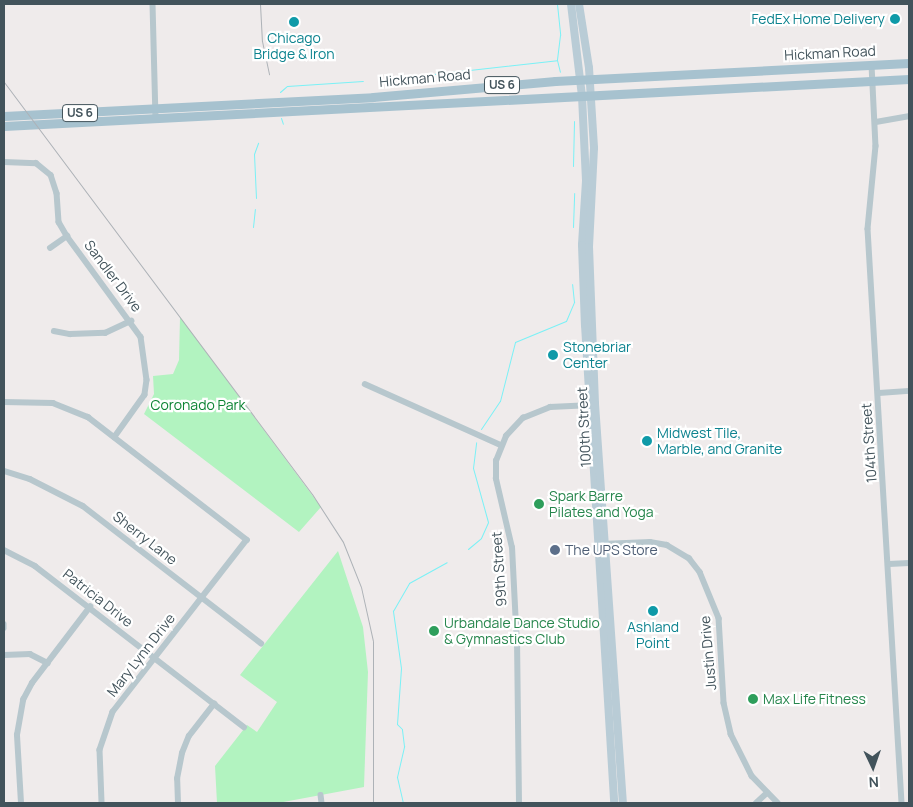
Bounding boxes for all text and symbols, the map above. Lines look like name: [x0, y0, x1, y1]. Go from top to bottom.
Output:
place label: FedEx Home Delivery: [751, 11, 885, 27]
marker: FedEx Home Delivery: [889, 13, 901, 25]
marker: Chicago Bridge & Iron: [288, 16, 300, 28]
place label: Chicago Bridge & Iron: [253, 30, 335, 62]
street label: Hickman Road: [784, 42, 876, 64]
street label: Hickman Road: [379, 66, 471, 90]
road number: US 6: [483, 76, 521, 94]
road number: US 6: [61, 104, 99, 122]
street label: Sandler Drive: [81, 237, 145, 315]
place label: Stonebriar Center: [563, 339, 631, 372]
marker: Stonebriar Center: [547, 349, 559, 361]
street label: 100th Street: [574, 386, 594, 468]
park label: Coronado Park: [151, 397, 245, 413]
street label: 104th Street: [858, 402, 880, 484]
place label: Midwest Tile, Marble, and Granite: [657, 425, 782, 458]
marker: Midwest Tile, Marble, and Granite: [641, 435, 653, 447]
place label: Spark Barre Pilates and Yoga: [549, 488, 654, 520]
marker: Spark Barre Pilates and Yoga: [533, 498, 545, 510]
street label: Sherry Lane: [110, 508, 180, 568]
street label: 99th Street: [488, 531, 510, 607]
place label: The UPS Store: [565, 542, 658, 558]
marker: The UPS Store: [549, 544, 561, 556]
street label: Patricia Drive: [60, 566, 136, 630]
marker: Ashland Point: [647, 605, 659, 617]
street label: Mary Lynn Drive: [103, 610, 179, 700]
place label: Urbandale Dance Studio & Gymnastics Club: [444, 615, 600, 648]
street label: Justin Drive: [696, 615, 720, 691]
place label: Ashland Point: [627, 619, 679, 652]
marker: Urbandale Dance Studio & Gymnastics Club: [428, 625, 440, 637]
place label: Max Life Fitness: [763, 691, 866, 707]
marker: Max Life Fitness: [747, 693, 759, 705]
north arrow: [848, 742, 898, 792]
text: N: [868, 773, 879, 792]

